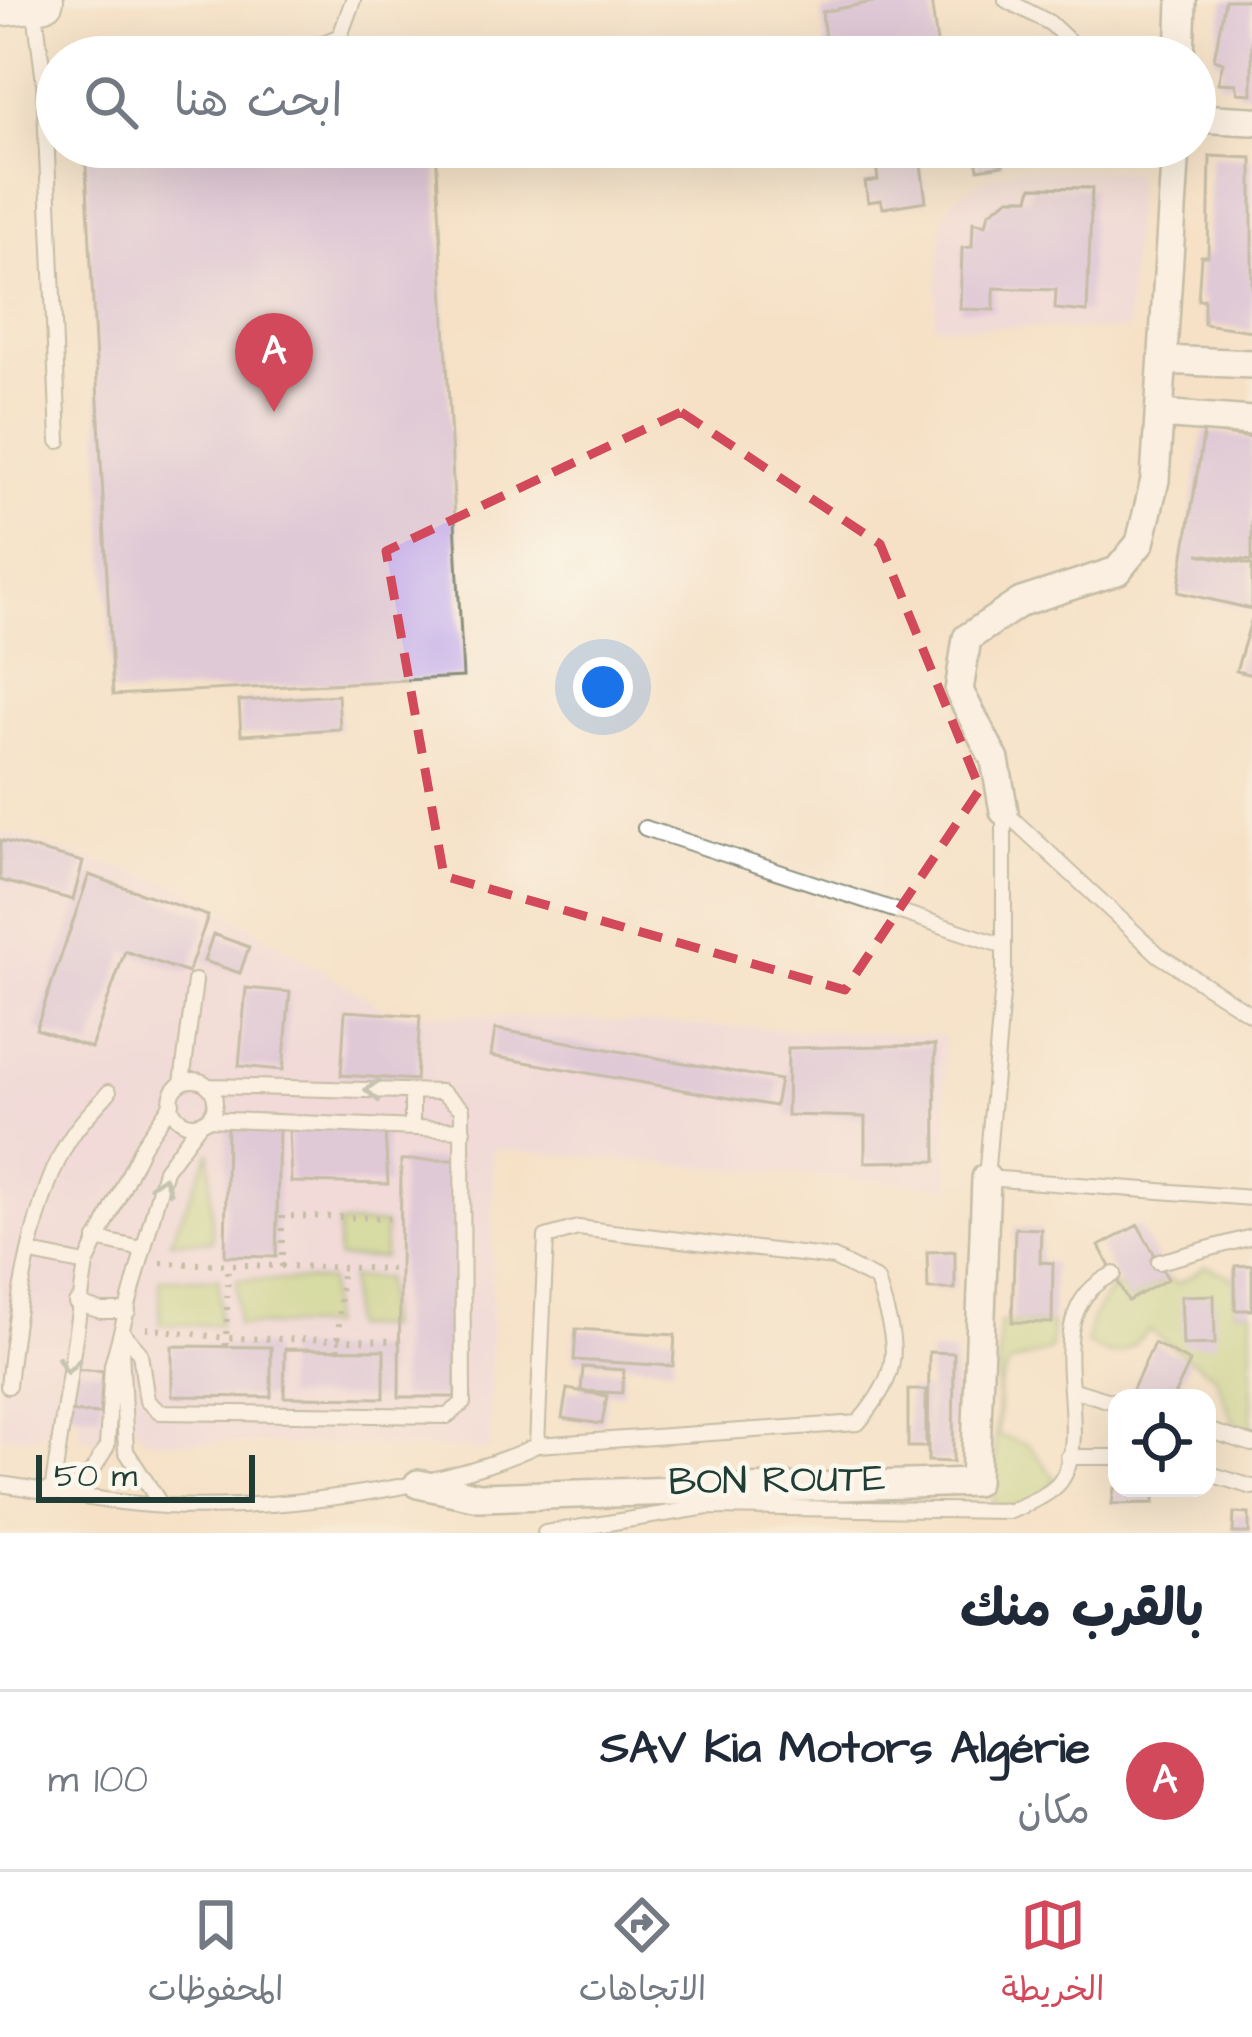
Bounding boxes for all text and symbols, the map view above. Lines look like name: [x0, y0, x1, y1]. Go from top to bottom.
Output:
search box: [36, 36, 1216, 168]
icon: search: [78, 69, 144, 135]
text: ابحث هنا: [174, 71, 342, 133]
pin: A: [235, 313, 313, 412]
your location: [573, 657, 633, 717]
one-way arrow: [363, 1078, 382, 1104]
one-way arrow: [147, 1174, 172, 1195]
one-way arrow: [56, 1355, 82, 1374]
map controls: [1108, 1389, 1216, 1497]
button: locate: [1108, 1389, 1216, 1497]
scale bar: [36, 1449, 255, 1502]
street label: BON ROUTE: [668, 1452, 886, 1510]
text: 50 m: [54, 1453, 137, 1499]
text: بالقرب منك: [960, 1575, 1204, 1646]
text: SAV Kia Motors Algérie: [600, 1718, 1090, 1780]
text: 100 m: [48, 1754, 148, 1808]
text: A: [1153, 1754, 1178, 1808]
text: مكان: [1018, 1785, 1090, 1839]
tab: المحفوظات: [148, 1892, 284, 2018]
tab: الاتجاهات: [579, 1892, 706, 2018]
tab: الخريطة: [1001, 1892, 1104, 2018]

